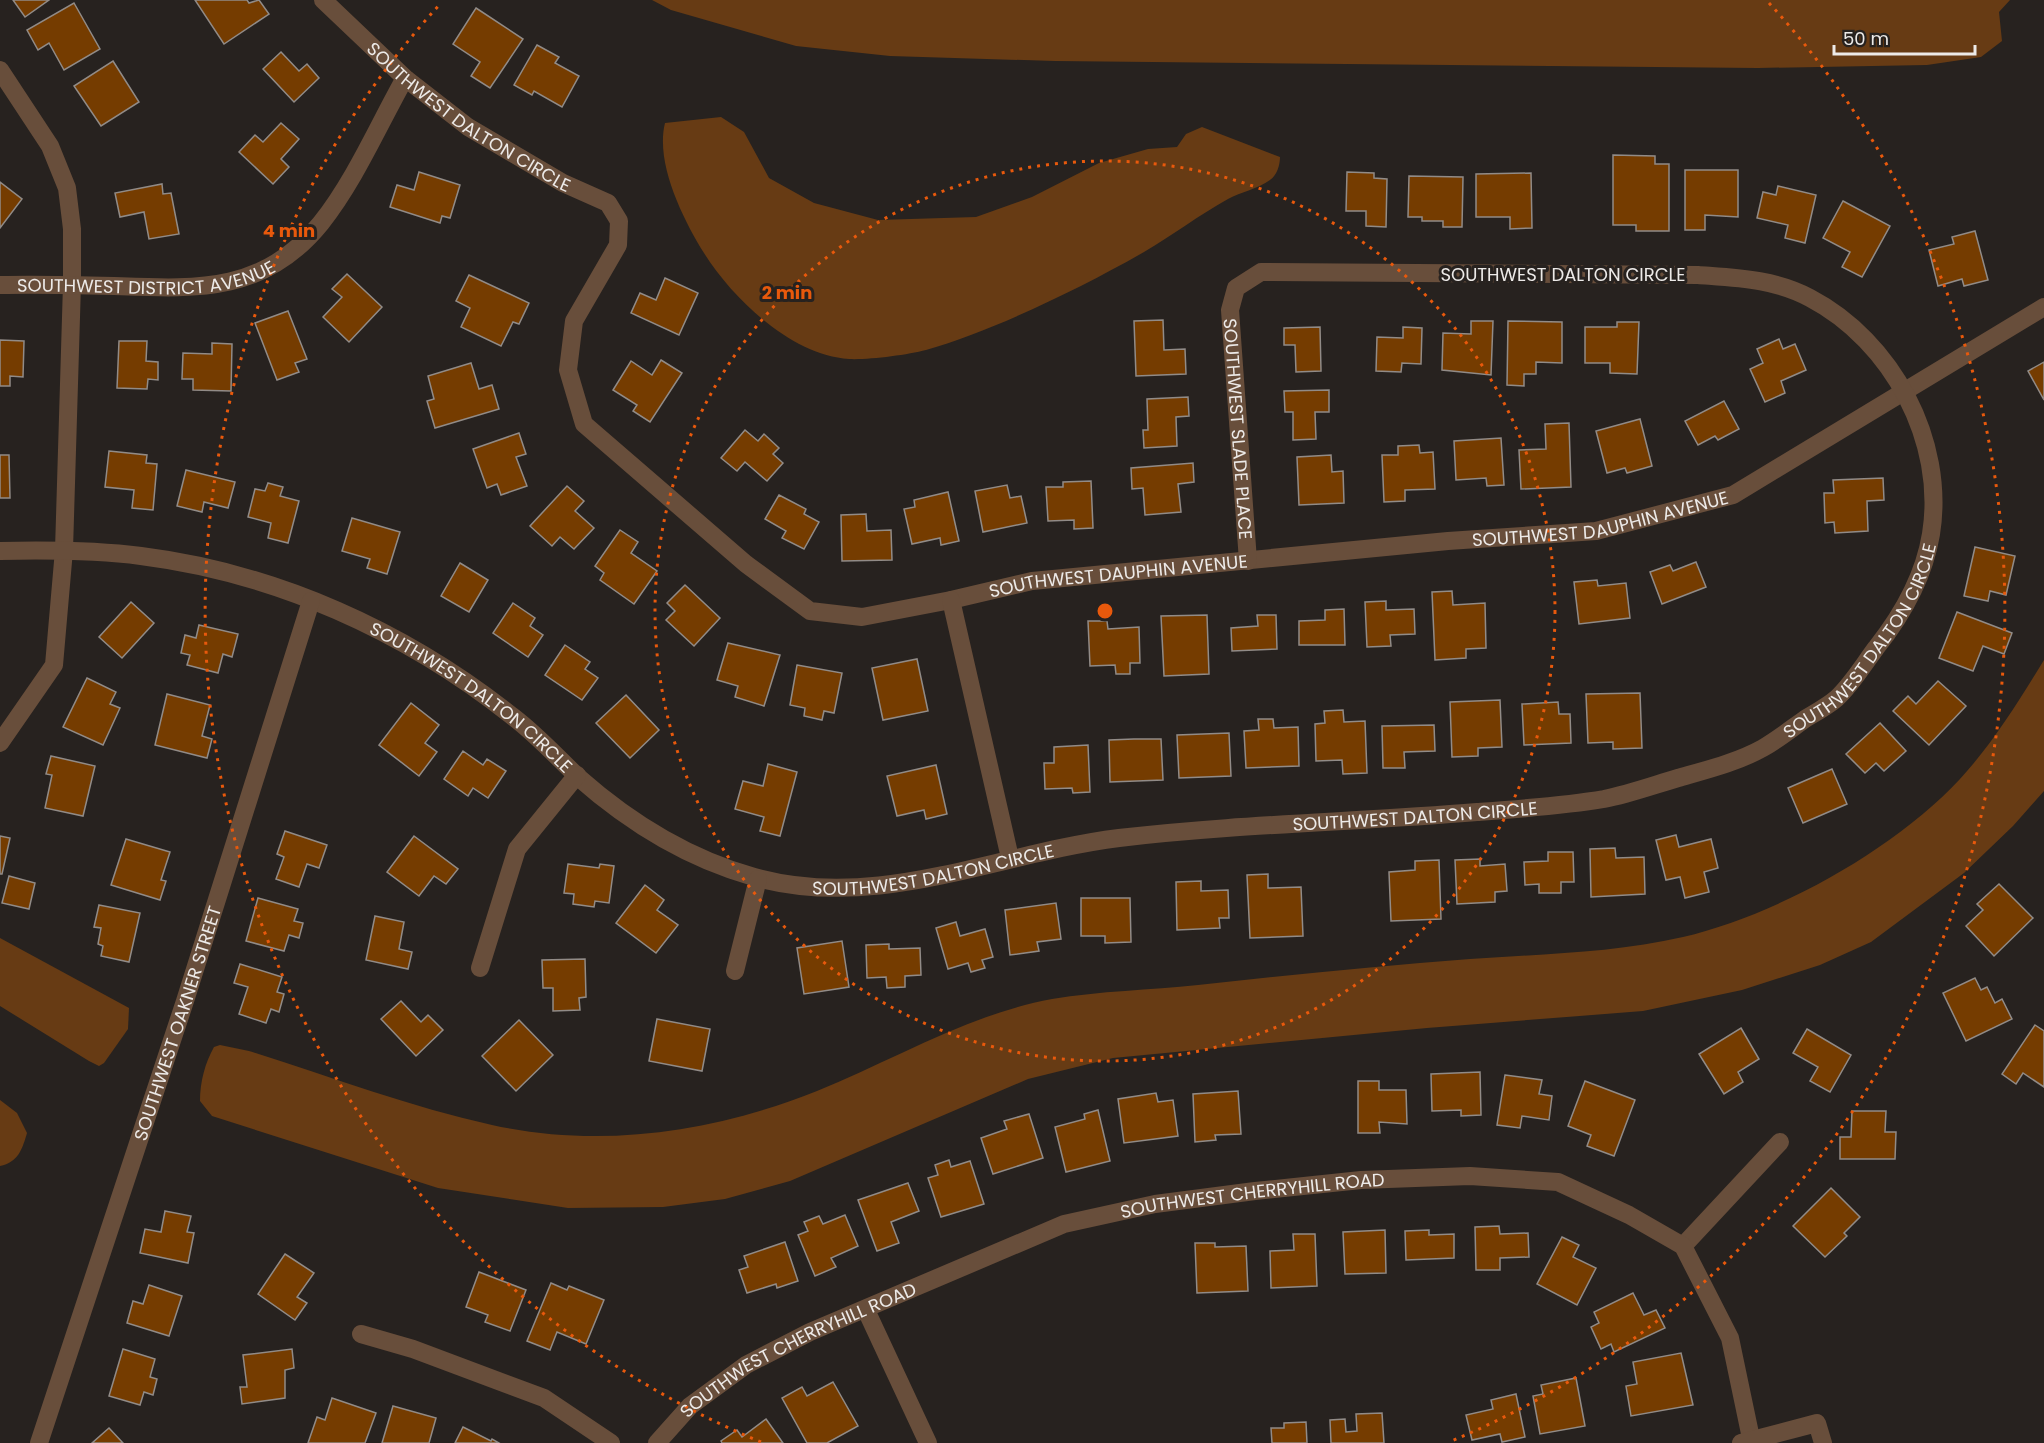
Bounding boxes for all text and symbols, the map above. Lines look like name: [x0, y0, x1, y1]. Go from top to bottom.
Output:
scale bar: [1834, 18, 1975, 56]
text: 50 m: [1843, 26, 1889, 51]
street label: SOUTHWEST DALTON CIRCLE: [362, 36, 575, 197]
text: 4 min: [263, 218, 315, 243]
street label: SOUTHWEST DISTRICT AVENUE: [17, 254, 279, 300]
street label: SOUTHWEST DALTON CIRCLE: [1440, 262, 1686, 287]
text: 2 min: [762, 280, 812, 305]
street label: SOUTHWEST SLADE PLACE: [1218, 317, 1259, 540]
street label: SOUTHWEST DAUPHIN AVENUE: [1471, 484, 1731, 552]
street label: SOUTHWEST DALTON CIRCLE: [1777, 540, 1941, 744]
street label: SOUTHWEST DAUPHIN AVENUE: [986, 548, 1249, 603]
centre of rings: [1095, 601, 1115, 621]
street label: SOUTHWEST DALTON CIRCLE: [366, 615, 578, 778]
street label: SOUTHWEST DALTON CIRCLE: [1292, 795, 1538, 836]
street label: SOUTHWEST DALTON CIRCLE: [811, 837, 1056, 900]
street label: SOUTHWEST OAKNER STREET: [127, 902, 227, 1144]
street label: SOUTHWEST CHERRYHILL ROAD: [1118, 1167, 1385, 1224]
street label: SOUTHWEST CHERRYHILL ROAD: [674, 1276, 920, 1422]

